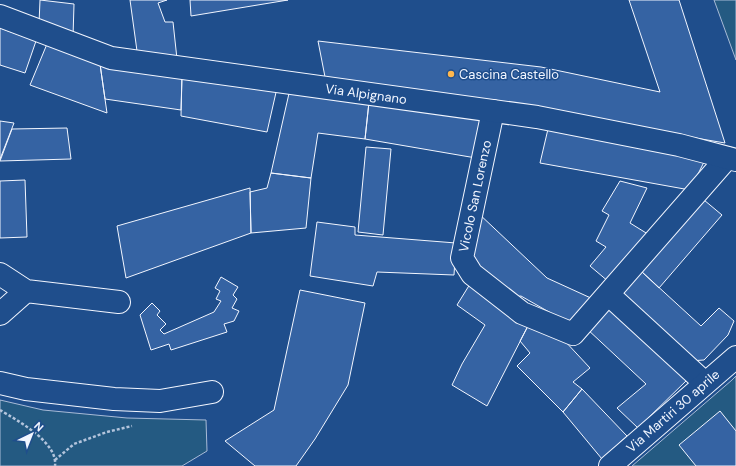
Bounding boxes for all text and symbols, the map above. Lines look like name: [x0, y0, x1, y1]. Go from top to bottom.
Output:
place label: Cascina Castello: [459, 66, 559, 83]
marker: Cascina Castello: [446, 69, 456, 79]
street label: Via Alpignano: [324, 80, 408, 108]
street label: Vicolo San Lorenzo: [455, 138, 495, 253]
street label: Via Martiri 30 aprile: [623, 366, 723, 456]
north arrow: [12, 414, 52, 454]
text: N: [31, 419, 47, 435]

